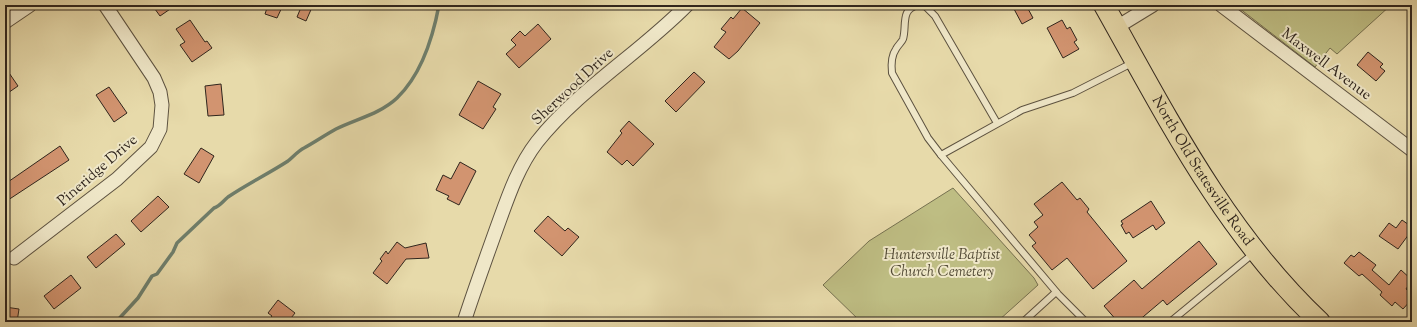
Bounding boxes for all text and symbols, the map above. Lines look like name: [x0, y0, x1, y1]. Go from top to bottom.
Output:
street label: Maxwell Avenue: [1277, 24, 1375, 106]
street label: Sherwood Drive: [527, 43, 619, 131]
street label: North Old Statesville Road: [1146, 92, 1259, 251]
street label: Pineridge Drive: [53, 130, 143, 212]
park label: Huntersville Baptist Church Cemetery: [884, 245, 1001, 283]

